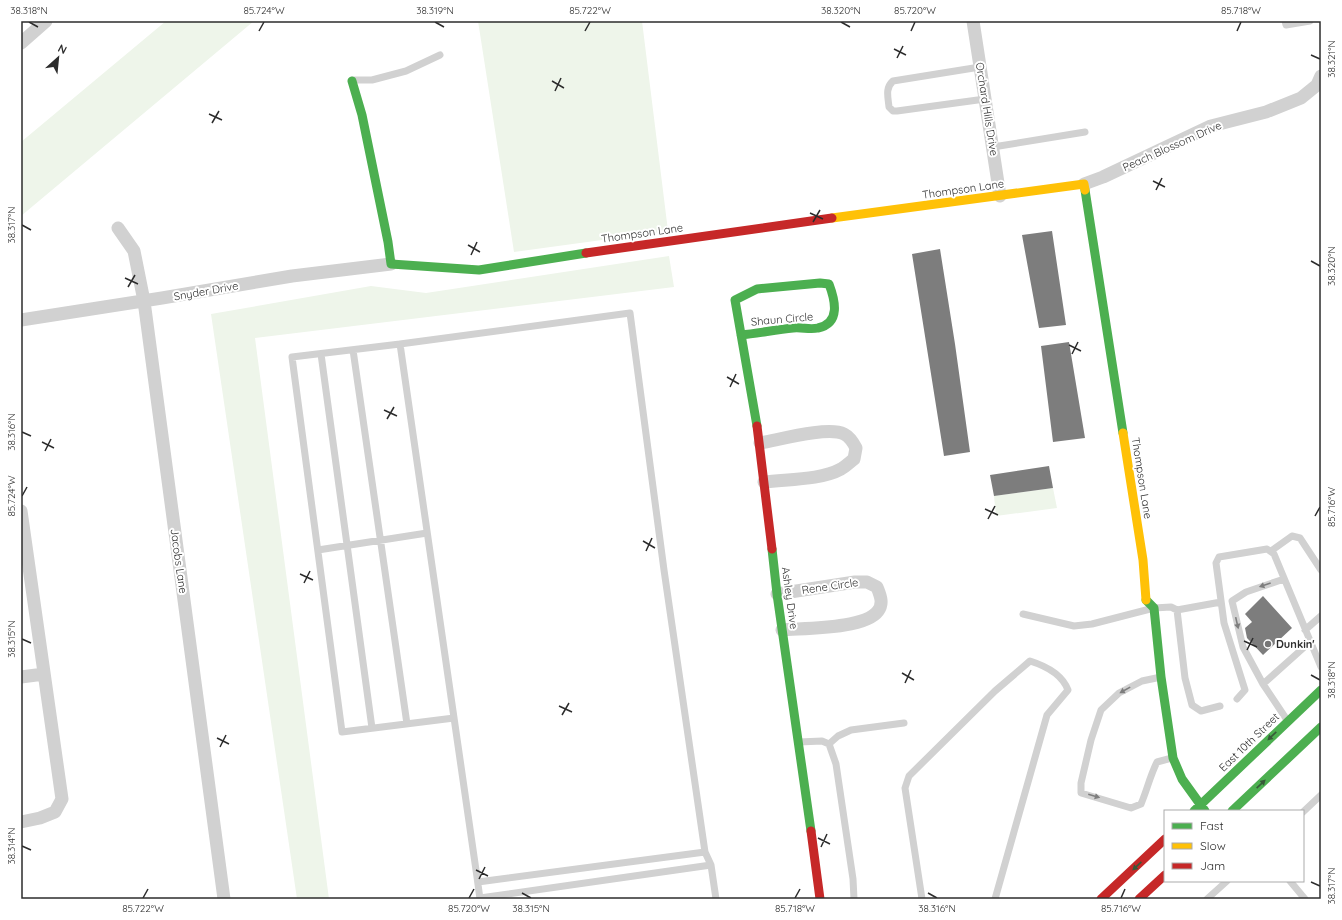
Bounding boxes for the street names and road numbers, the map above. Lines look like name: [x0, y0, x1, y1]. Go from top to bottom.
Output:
street label: Orchard Hills Drive: [973, 61, 1001, 157]
street label: Peach Blossom Drive: [1120, 118, 1224, 174]
street label: Thompson Lane: [921, 176, 1005, 202]
street label: Thompson Lane: [600, 220, 684, 246]
street label: Snyder Drive: [173, 278, 239, 304]
street label: Shaun Circle: [750, 309, 814, 329]
street label: Thompson Lane: [1129, 436, 1155, 520]
street label: Jacobs Lane: [168, 528, 190, 594]
street label: Ashley Drive: [779, 566, 801, 630]
street label: Rene Circle: [801, 575, 859, 597]
street label: East 10th Street: [1216, 710, 1282, 774]

